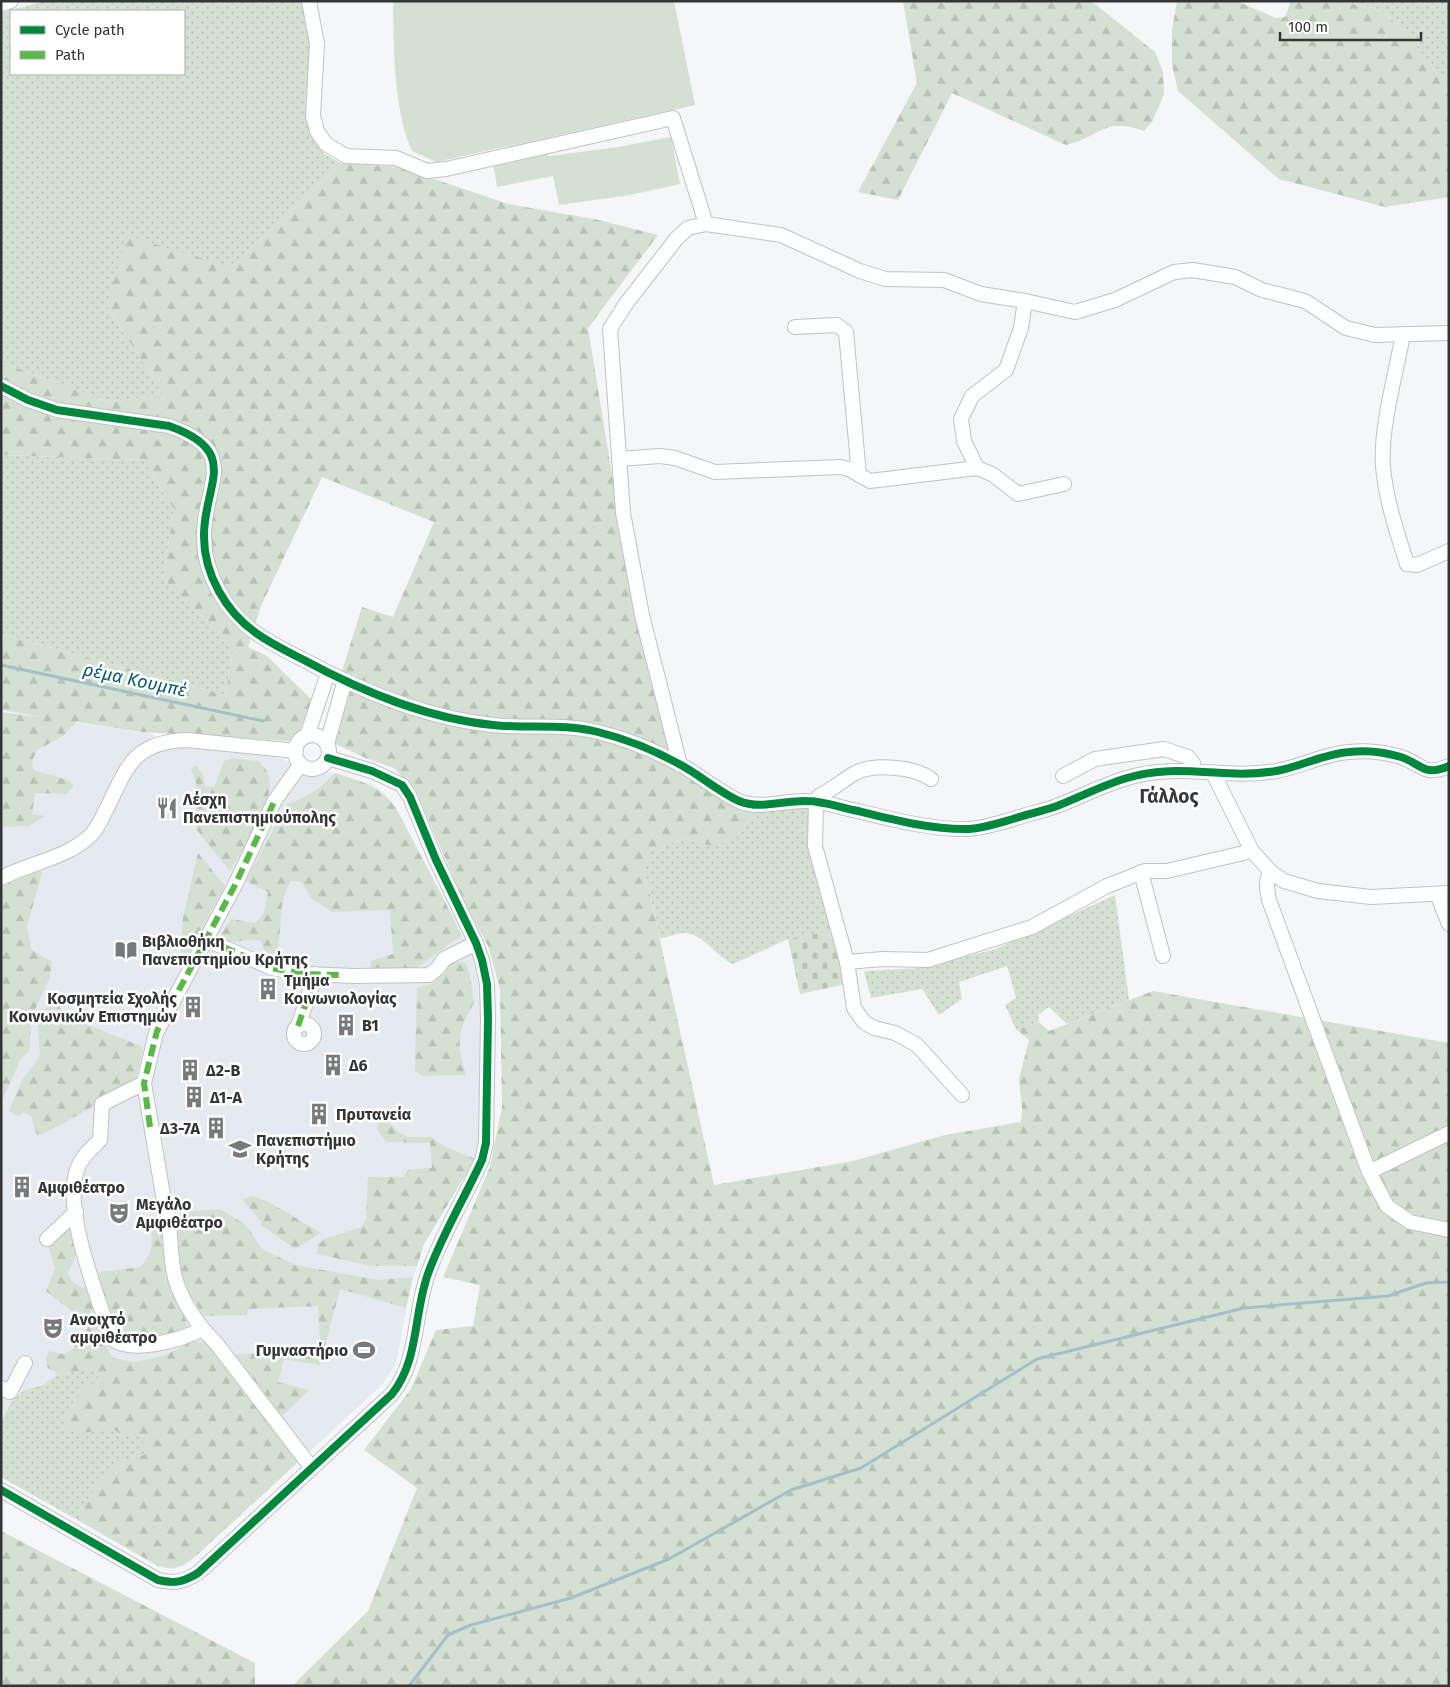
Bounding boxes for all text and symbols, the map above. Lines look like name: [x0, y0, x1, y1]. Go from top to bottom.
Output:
legend: [10, 10, 185, 75]
scale bar: [1280, 10, 1421, 42]
text: 100 m: [1288, 18, 1328, 36]
text: Cycle path: [55, 21, 125, 39]
text: Path: [55, 46, 85, 64]
water label: ρέμα Κουμπέ: [81, 658, 189, 702]
district label: Γάλλος: [1139, 785, 1199, 808]
place label: Λέσχη Πανεπιστημιούπολης: [182, 790, 336, 827]
restaurant icon: Λέσχη Πανεπιστημιούπολης: [154, 795, 180, 821]
place label: Βιβλιοθήκη Πανεπιστημίου Κρήτης: [142, 932, 308, 969]
library icon: Βιβλιοθήκη Πανεπιστημίου Κρήτης: [113, 937, 139, 963]
place label: Τμήμα Κοινωνιολογίας: [284, 971, 397, 1008]
building icon: Τμήμα Κοινωνιολογίας: [255, 976, 281, 1002]
place label: Κοσμητεία Σχολής Κοινωνικών Επιστημών: [9, 989, 178, 1026]
building icon: Κοσμητεία Σχολής Κοινωνικών Επιστημών: [180, 994, 206, 1020]
building icon: Β1: [333, 1012, 359, 1038]
place label: Β1: [362, 1016, 379, 1035]
building icon: Δ6: [320, 1052, 346, 1078]
place label: Δ6: [348, 1056, 368, 1075]
building icon: Δ2-Β: [177, 1057, 203, 1083]
place label: Δ2-Β: [205, 1061, 241, 1080]
building icon: Δ1-Α: [181, 1084, 207, 1110]
place label: Δ1-Α: [209, 1088, 243, 1107]
building icon: Πρυτανεία: [306, 1101, 332, 1127]
place label: Πρυτανεία: [336, 1105, 412, 1124]
building icon: Δ3-7Α: [203, 1115, 229, 1141]
place label: Δ3-7Α: [159, 1119, 201, 1138]
place label: Πανεπιστήμιο Κρήτης: [256, 1131, 356, 1168]
school or university icon: Πανεπιστήμιο Κρήτης: [227, 1136, 253, 1162]
building icon: Αμφιθέατρο: [9, 1174, 35, 1200]
place label: Αμφιθέατρο: [37, 1178, 125, 1197]
place label: Μεγάλο Αμφιθέατρο: [135, 1195, 223, 1232]
theatre icon: Μεγάλο Αμφιθέατρο: [106, 1200, 132, 1226]
place label: Ανοιχτό αμφιθέατρο: [69, 1310, 157, 1347]
theatre icon: Ανοιχτό αμφιθέατρο: [40, 1315, 66, 1341]
sports icon: Γυμναστήριο: [351, 1337, 377, 1363]
place label: Γυμναστήριο: [256, 1341, 348, 1360]

